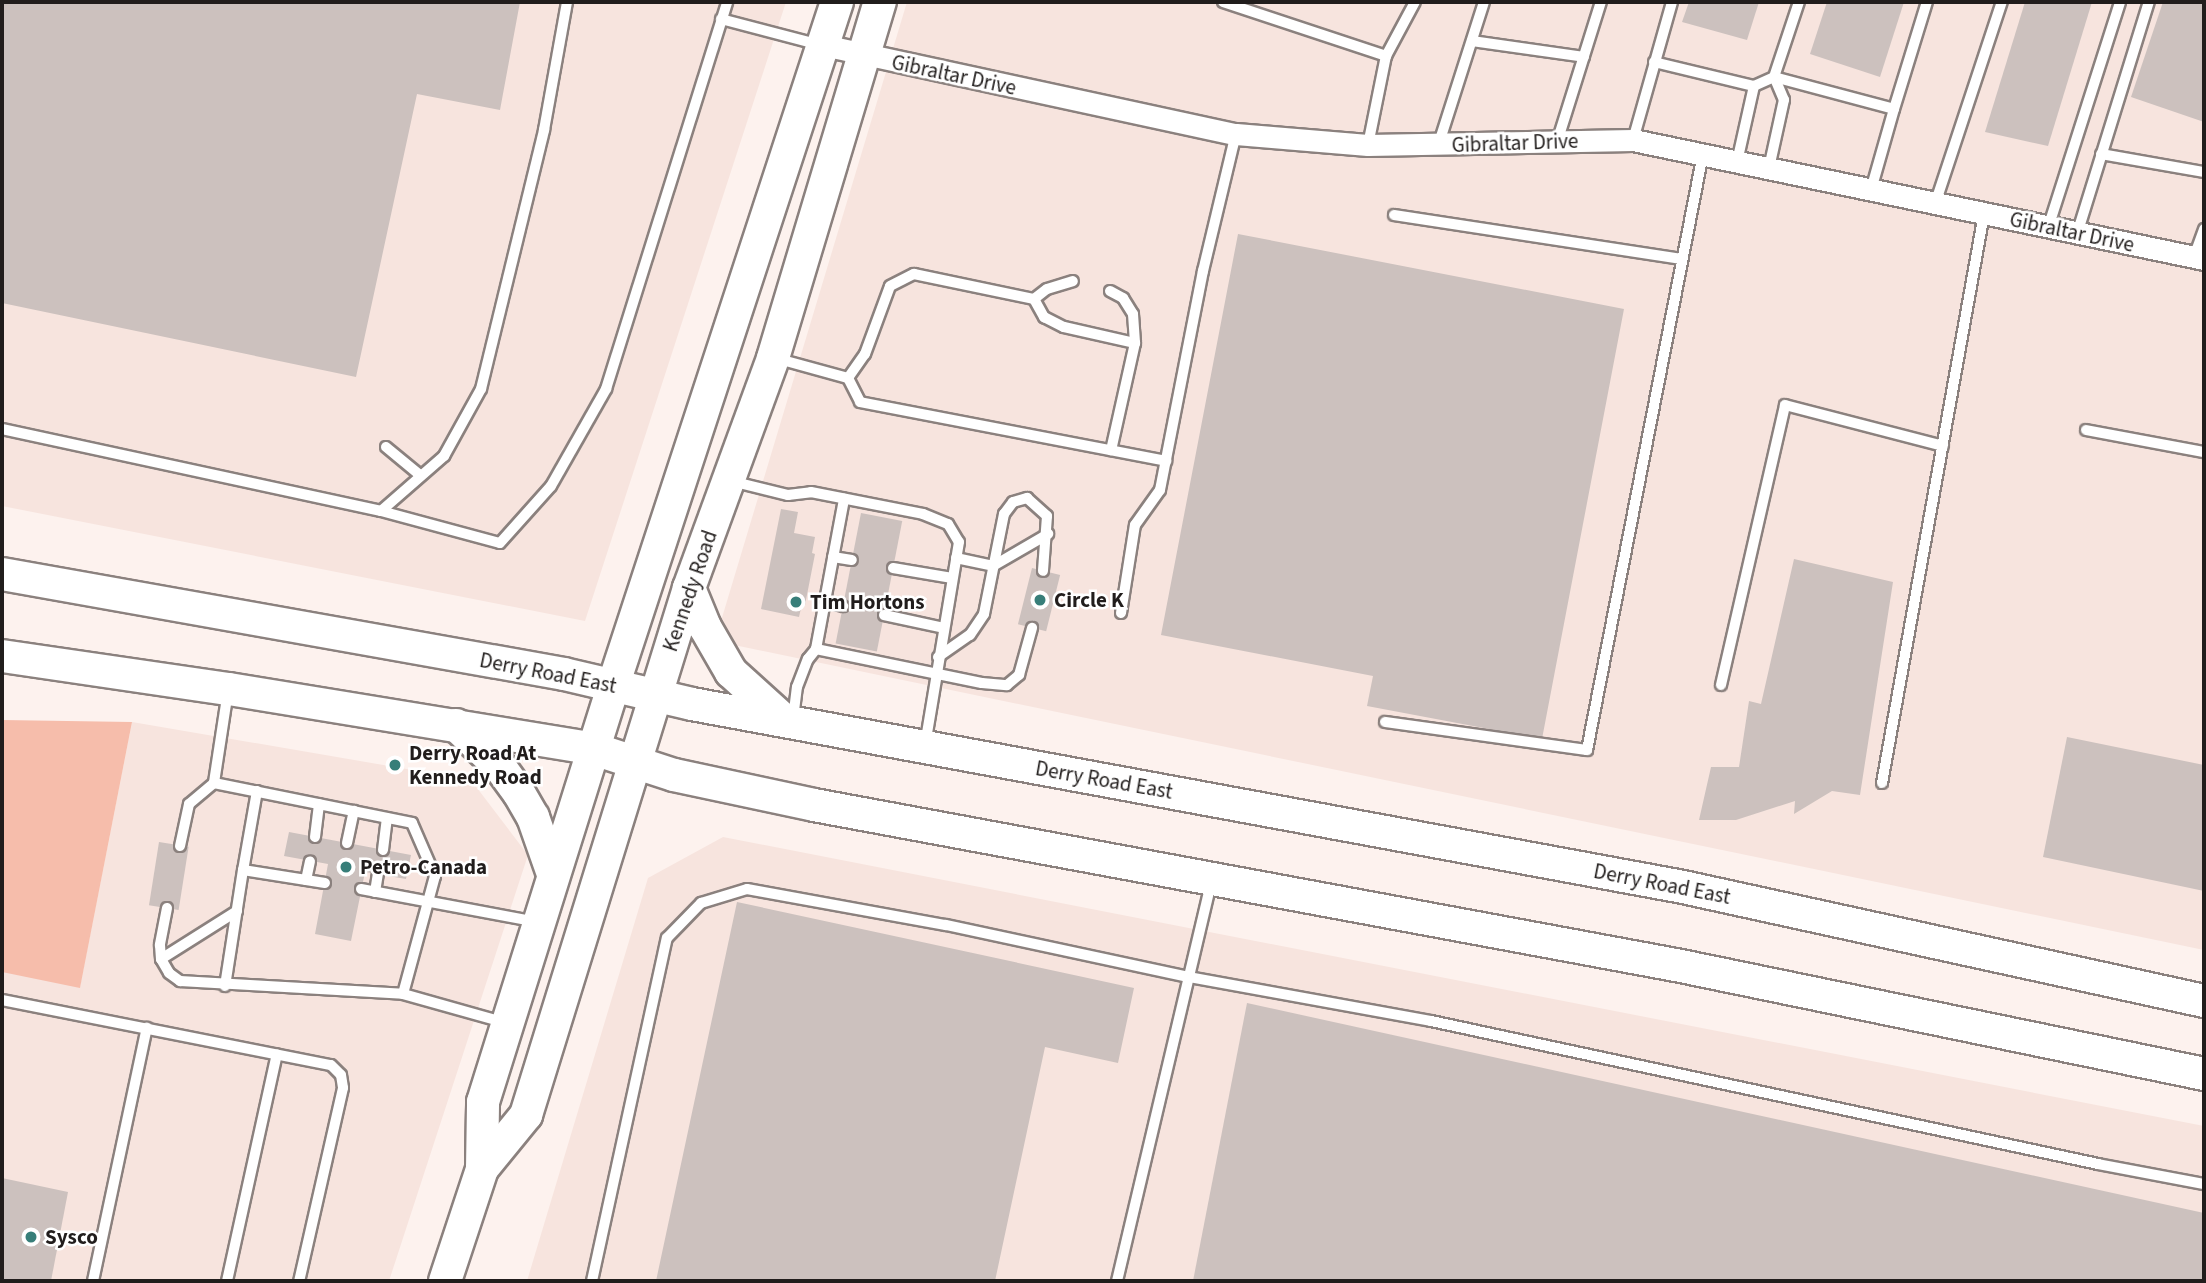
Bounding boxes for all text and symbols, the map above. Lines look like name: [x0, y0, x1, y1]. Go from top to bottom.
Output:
street label: Gibraltar Drive: [889, 50, 1019, 100]
street label: Gibraltar Drive: [1451, 128, 1579, 158]
street label: Gibraltar Drive: [2007, 207, 2137, 257]
street label: Kennedy Road: [657, 527, 723, 655]
place label: Circle K: [1054, 587, 1124, 613]
place label: Tim Hortons: [810, 589, 924, 615]
marker: Circle K: [1032, 592, 1048, 608]
marker: Tim Hortons: [788, 594, 804, 610]
street label: Derry Road East: [477, 647, 619, 699]
place label: Derry Road At Kennedy Road: [409, 740, 542, 790]
street label: Derry Road East: [1033, 756, 1175, 804]
marker: Derry Road At Kennedy Road: [387, 757, 403, 773]
place label: Petro-Canada: [360, 854, 487, 880]
street label: Derry Road East: [1591, 858, 1733, 910]
marker: Petro-Canada: [338, 859, 354, 875]
place label: Sysco: [45, 1224, 98, 1250]
marker: Sysco: [23, 1229, 39, 1245]

